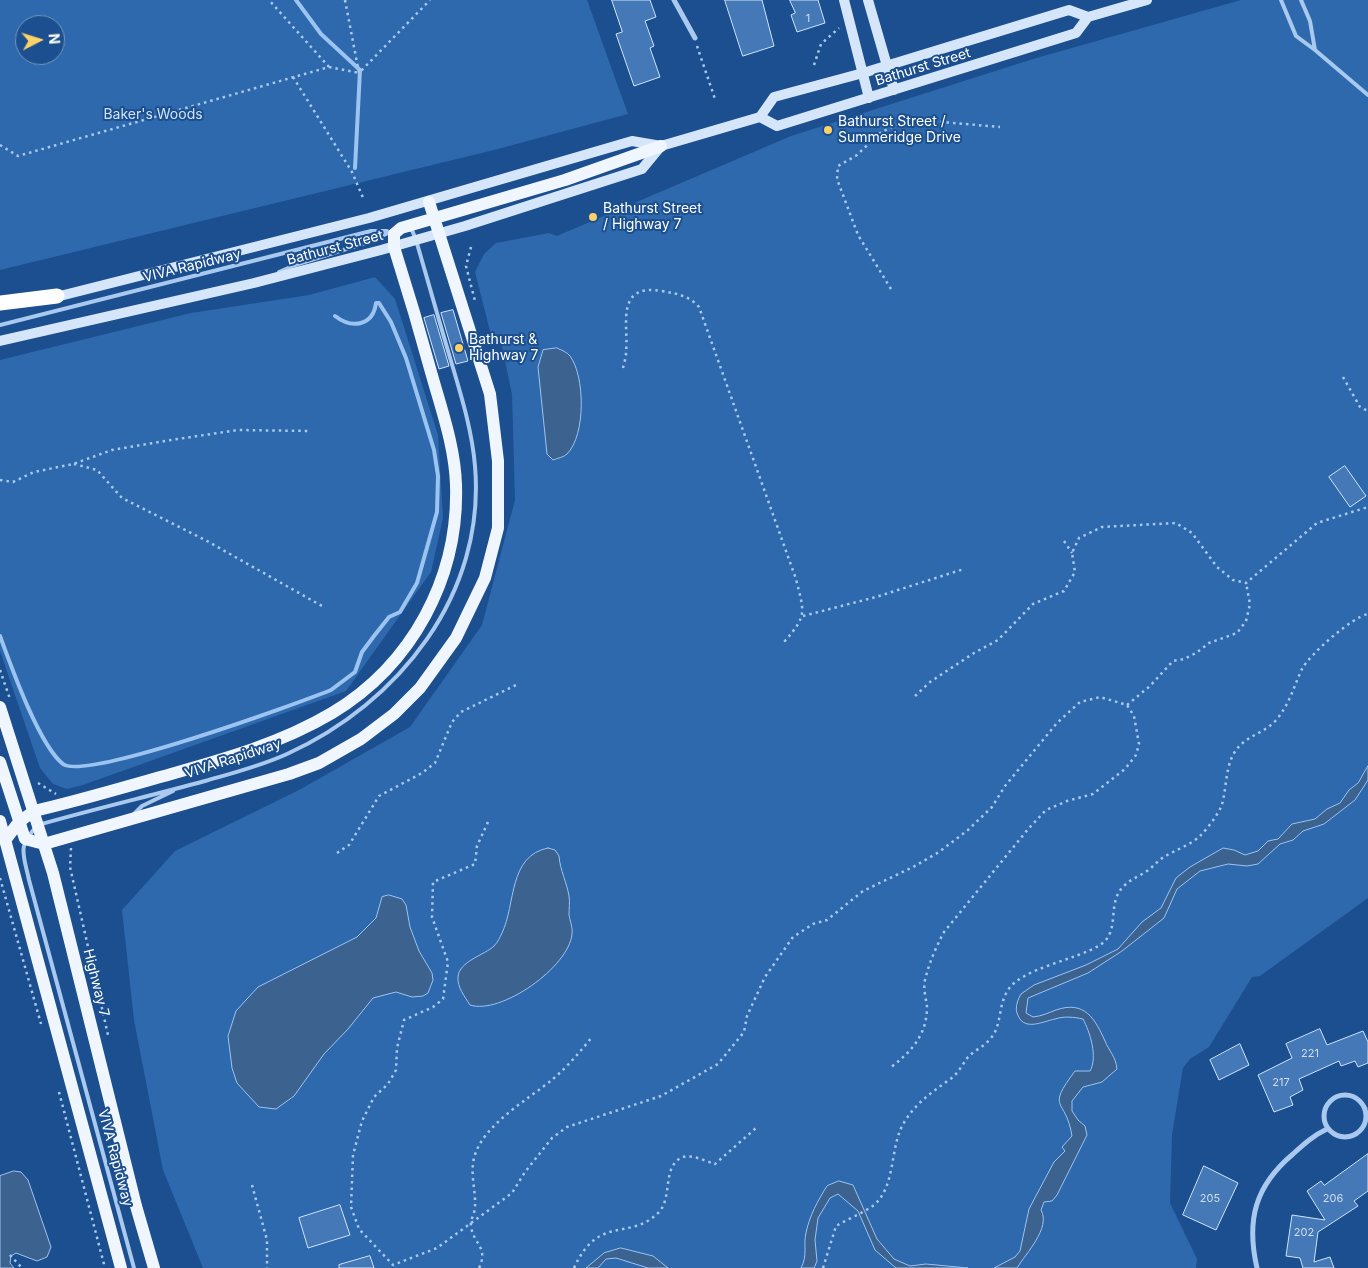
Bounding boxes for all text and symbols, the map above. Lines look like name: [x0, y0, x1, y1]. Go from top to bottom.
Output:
house number: 1: [806, 12, 810, 26]
north arrow: [15, 15, 65, 65]
text: N: [46, 33, 63, 45]
street label: Bathurst Street: [873, 45, 973, 89]
park label: Baker's Woods: [103, 107, 203, 123]
place label: Bathurst Street / Summeridge Drive: [838, 114, 961, 146]
marker: Bathurst Street / Summeridge Drive: [822, 124, 834, 136]
place label: Bathurst Street / Highway 7: [603, 201, 702, 233]
marker: Bathurst Street / Highway 7: [587, 211, 599, 223]
street label: Bathurst Street: [285, 227, 385, 269]
street label: VIVA Rapidway: [141, 246, 243, 286]
place label: Bathurst & Highway 7: [469, 332, 539, 364]
marker: Bathurst & Highway 7: [453, 342, 465, 354]
street label: VIVA Rapidway: [183, 736, 283, 782]
street label: Highway 7: [79, 947, 113, 1019]
house number: 221: [1301, 1047, 1319, 1061]
house number: 217: [1272, 1076, 1290, 1090]
street label: VIVA Rapidway: [94, 1108, 136, 1208]
house number: 205: [1200, 1192, 1220, 1206]
house number: 206: [1323, 1192, 1343, 1206]
house number: 202: [1294, 1226, 1314, 1240]

